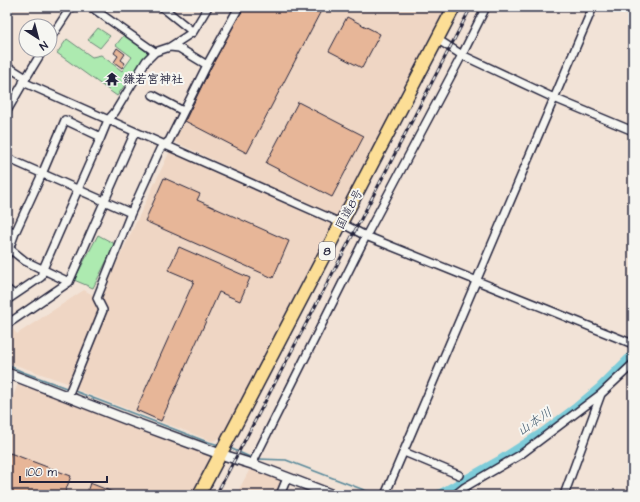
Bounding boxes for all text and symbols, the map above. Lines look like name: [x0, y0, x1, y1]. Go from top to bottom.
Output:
north arrow: [18, 18, 58, 58]
text: N: [36, 38, 51, 54]
temple icon: 鎌若宮神社: [104, 71, 120, 87]
place label: 鎌若宮神社: [123, 71, 183, 88]
street label: 国道8号: [332, 186, 367, 233]
road number: 8: [319, 242, 335, 260]
water label: 山本川: [513, 403, 556, 440]
scale bar: [20, 458, 107, 484]
text: 100 m: [26, 464, 57, 481]

